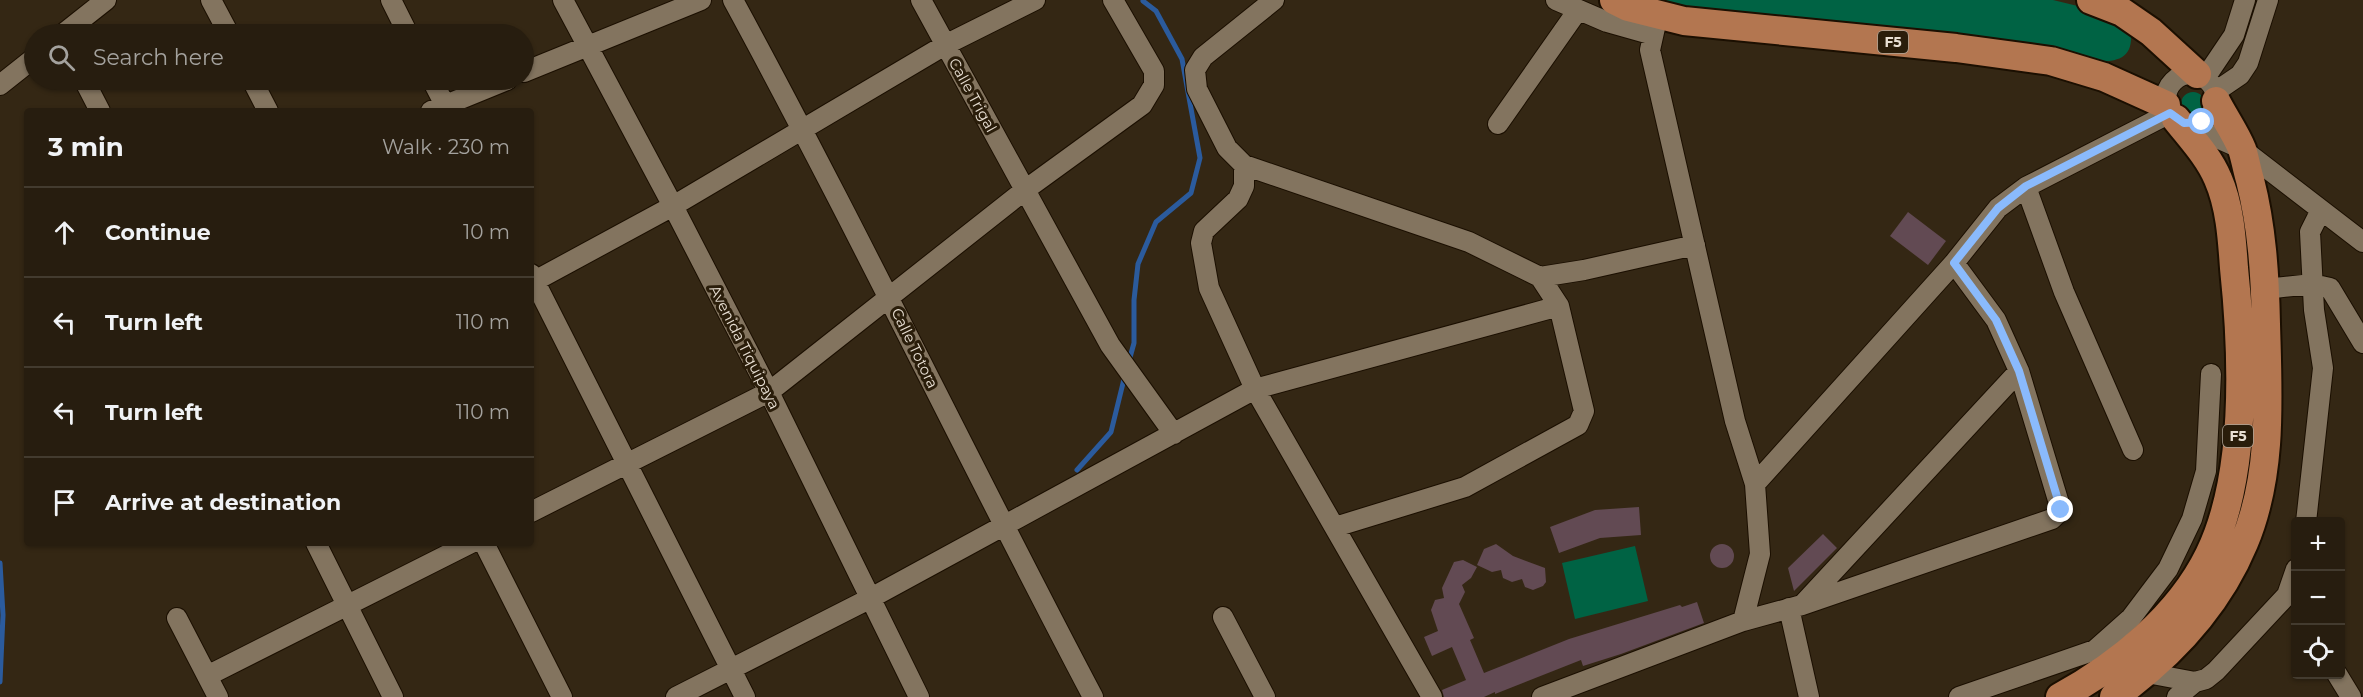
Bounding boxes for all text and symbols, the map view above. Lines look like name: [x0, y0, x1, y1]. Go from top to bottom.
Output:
search box: [24, 24, 534, 90]
road number: F5: [1878, 31, 1908, 53]
icon: search: [45, 41, 78, 74]
text: Search here: [93, 44, 224, 71]
street label: Calle Trigal: [945, 55, 1001, 135]
route start: [2188, 108, 2214, 134]
text: 3 min: [48, 131, 124, 163]
text: Walk · 230 m: [382, 135, 510, 159]
icon: ahead: [48, 216, 81, 249]
text: Continue: [105, 219, 211, 246]
text: 10 m: [463, 220, 510, 244]
street label: Avenida Tiquipaya: [705, 282, 785, 412]
street label: Calle Totora: [887, 305, 943, 391]
icon: left: [48, 306, 81, 339]
text: Turn left: [105, 309, 203, 336]
text: 110 m: [456, 310, 510, 334]
icon: left: [48, 396, 81, 429]
text: Turn left: [105, 399, 203, 426]
text: 110 m: [456, 400, 510, 424]
road number: F5: [2223, 425, 2253, 447]
icon: arrive: [48, 486, 81, 519]
text: Arrive at destination: [105, 489, 341, 516]
route end: [2047, 496, 2073, 522]
map controls: [2291, 517, 2345, 679]
button: +: [2291, 517, 2345, 571]
button: −: [2291, 571, 2345, 625]
button: locate: [2291, 625, 2345, 679]

